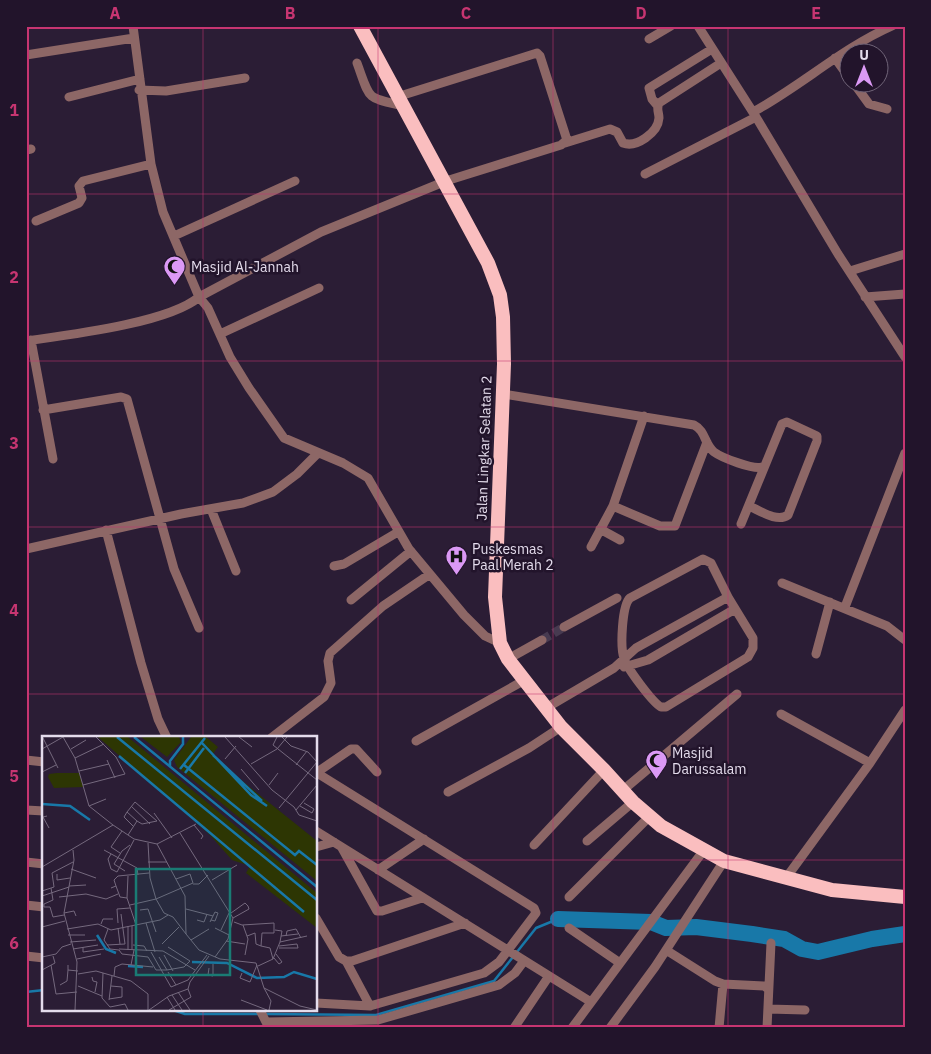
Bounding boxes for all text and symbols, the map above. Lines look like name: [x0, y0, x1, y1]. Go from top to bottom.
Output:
text: A: [110, 3, 121, 23]
text: B: [285, 3, 296, 23]
text: C: [461, 3, 471, 23]
text: D: [635, 3, 647, 23]
text: E: [811, 3, 821, 23]
north arrow: [838, 42, 888, 92]
text: U: [859, 46, 869, 64]
text: 1: [9, 100, 19, 120]
mosque icon: Masjid Al-Jannah: [163, 255, 187, 286]
place label: Masjid Al-Jannah: [191, 258, 299, 276]
text: 2: [9, 267, 19, 287]
street label: Jalan Lingkar Selatan 2: [472, 375, 496, 521]
text: 3: [9, 433, 19, 453]
place label: Puskesmas Paal Merah 2: [472, 540, 554, 574]
hospital icon: Puskesmas Paal Merah 2: [444, 545, 468, 576]
text: 4: [9, 600, 19, 620]
inset map: [42, 736, 318, 1012]
place label: Masjid Darussalam: [672, 744, 747, 778]
mosque icon: Masjid Darussalam: [644, 749, 668, 780]
text: 5: [9, 766, 19, 786]
text: 6: [9, 933, 19, 953]

